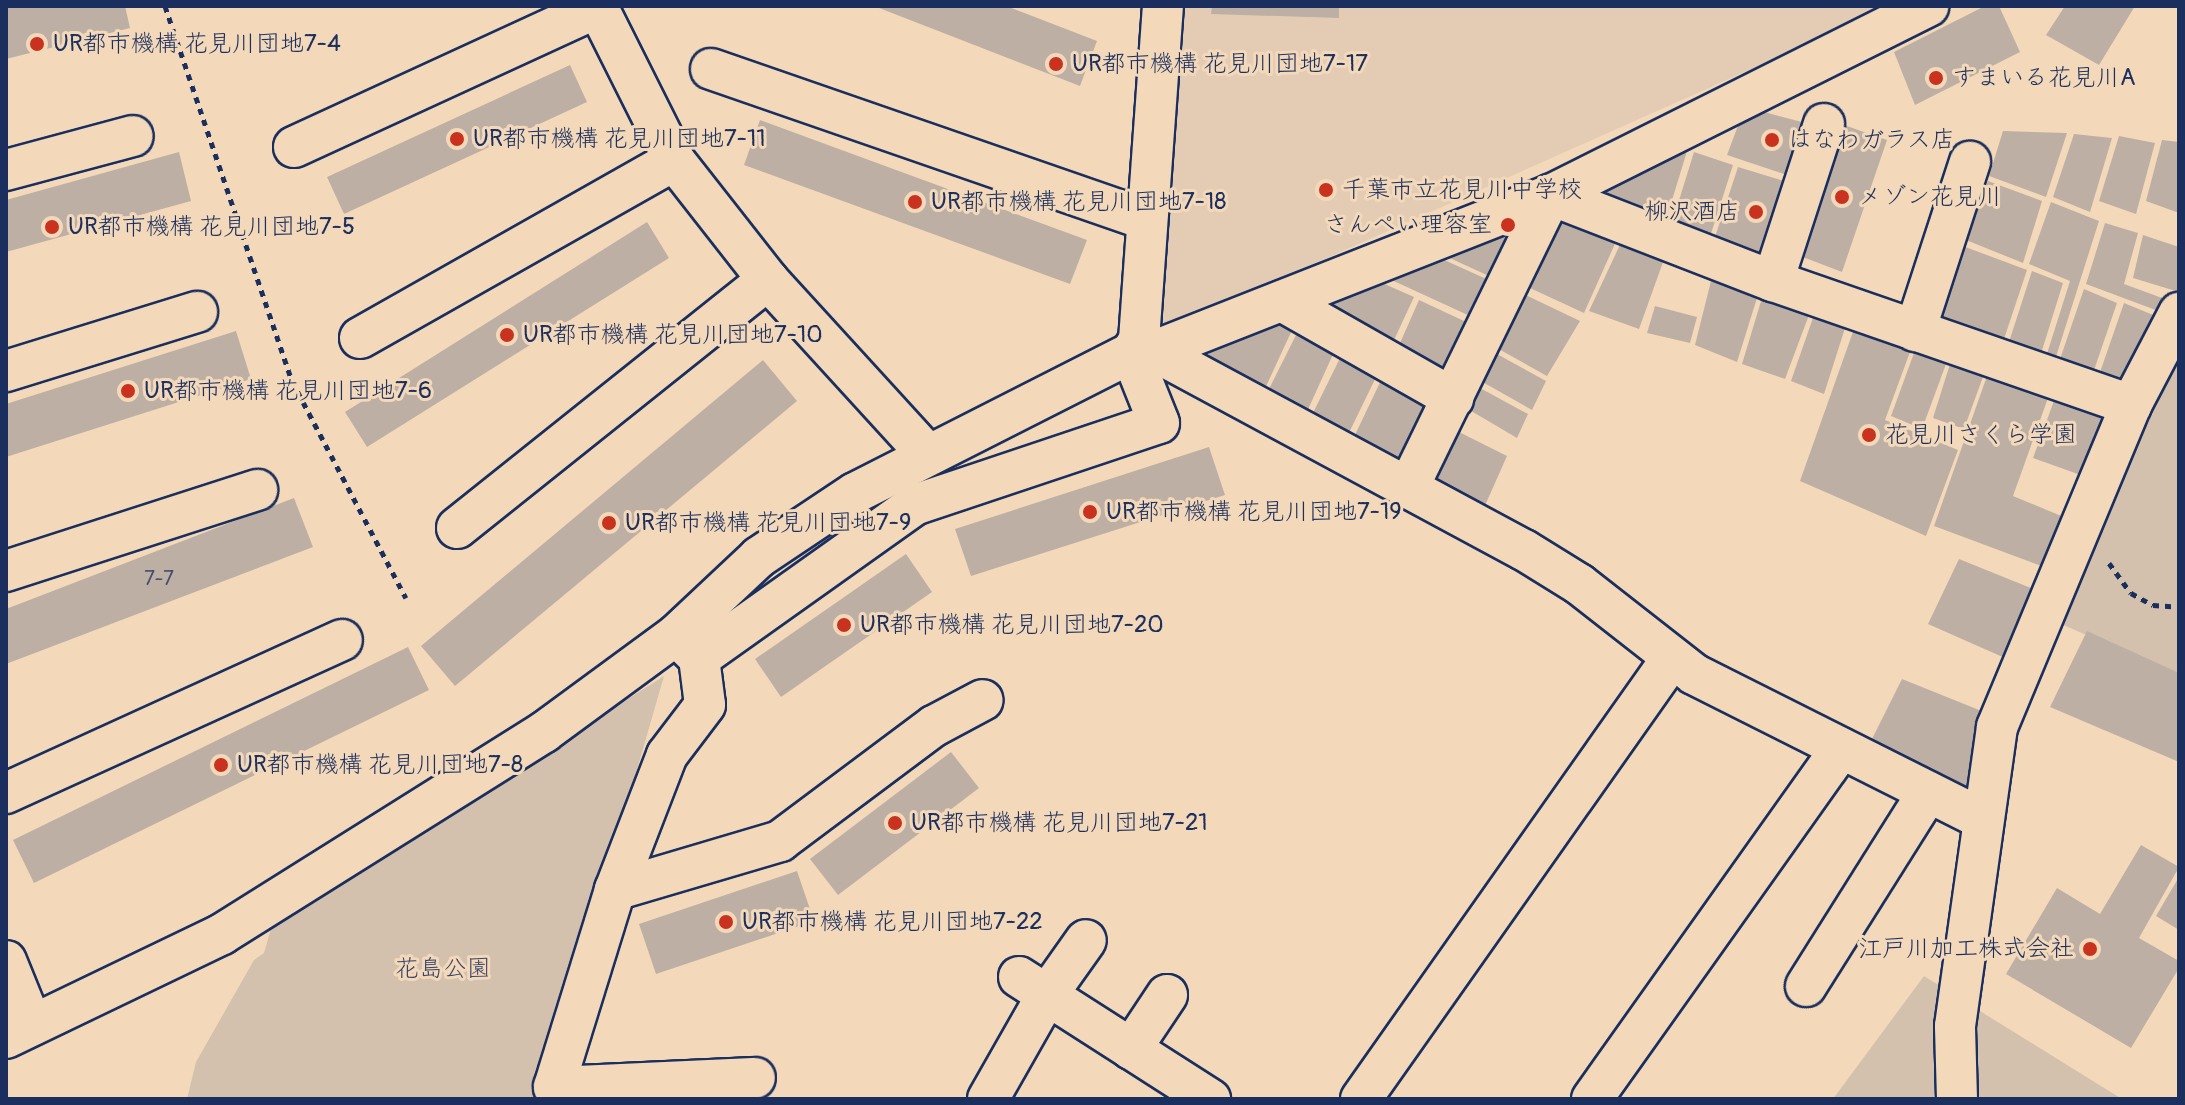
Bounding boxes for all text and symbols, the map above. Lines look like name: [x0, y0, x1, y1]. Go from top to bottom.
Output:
place label: UR都市機構 花見川団地7-4: [53, 30, 341, 58]
marker: UR都市機構 花見川団地7-4: [28, 35, 46, 53]
place label: UR都市機構 花見川団地7-17: [1072, 50, 1368, 78]
marker: UR都市機構 花見川団地7-17: [1047, 55, 1065, 73]
place label: すまいる花見川A: [1952, 64, 2136, 92]
marker: すまいる花見川A: [1927, 69, 1945, 87]
place label: UR都市機構 花見川団地7-11: [473, 125, 766, 153]
place label: はなわガラス店: [1788, 126, 1956, 154]
marker: UR都市機構 花見川団地7-11: [448, 130, 466, 148]
marker: はなわガラス店: [1763, 131, 1781, 149]
place label: 千葉市立花見川中学校: [1342, 176, 1582, 204]
marker: 千葉市立花見川中学校: [1317, 181, 1335, 199]
place label: メゾン花見川: [1858, 183, 2002, 211]
place label: UR都市機構 花見川団地7-18: [931, 188, 1226, 216]
marker: メゾン花見川: [1833, 188, 1851, 206]
marker: UR都市機構 花見川団地7-18: [906, 193, 924, 211]
place label: 柳沢酒店: [1644, 198, 1740, 226]
marker: 柳沢酒店: [1747, 203, 1765, 221]
place label: さんぺい理容室: [1324, 211, 1492, 239]
place label: UR都市機構 花見川団地7-5: [68, 213, 355, 241]
marker: さんぺい理容室: [1499, 216, 1517, 234]
marker: UR都市機構 花見川団地7-5: [43, 218, 61, 236]
place label: UR都市機構 花見川団地7-10: [523, 321, 823, 349]
marker: UR都市機構 花見川団地7-10: [498, 326, 516, 344]
place label: UR都市機構 花見川団地7-6: [144, 377, 432, 405]
marker: UR都市機構 花見川団地7-6: [119, 382, 137, 400]
place label: 花見川さくら学園: [1885, 421, 2077, 449]
marker: 花見川さくら学園: [1860, 426, 1878, 444]
place label: UR都市機構 花見川団地7-19: [1106, 498, 1402, 526]
marker: UR都市機構 花見川団地7-19: [1081, 503, 1099, 521]
place label: UR都市機構 花見川団地7-9: [625, 509, 911, 537]
marker: UR都市機構 花見川団地7-9: [600, 514, 618, 532]
house number: 7-7: [144, 566, 174, 590]
place label: UR都市機構 花見川団地7-20: [860, 611, 1164, 639]
marker: UR都市機構 花見川団地7-20: [835, 616, 853, 634]
place label: UR都市機構 花見川団地7-8: [237, 751, 523, 779]
marker: UR都市機構 花見川団地7-8: [212, 756, 230, 774]
place label: UR都市機構 花見川団地7-21: [911, 809, 1208, 837]
marker: UR都市機構 花見川団地7-21: [886, 814, 904, 832]
place label: UR都市機構 花見川団地7-22: [742, 908, 1043, 936]
marker: UR都市機構 花見川団地7-22: [717, 913, 735, 931]
place label: 江戸川加工株式会社: [1858, 935, 2074, 963]
marker: 江戸川加工株式会社: [2081, 940, 2099, 958]
park label: 花島公園: [395, 955, 491, 983]

